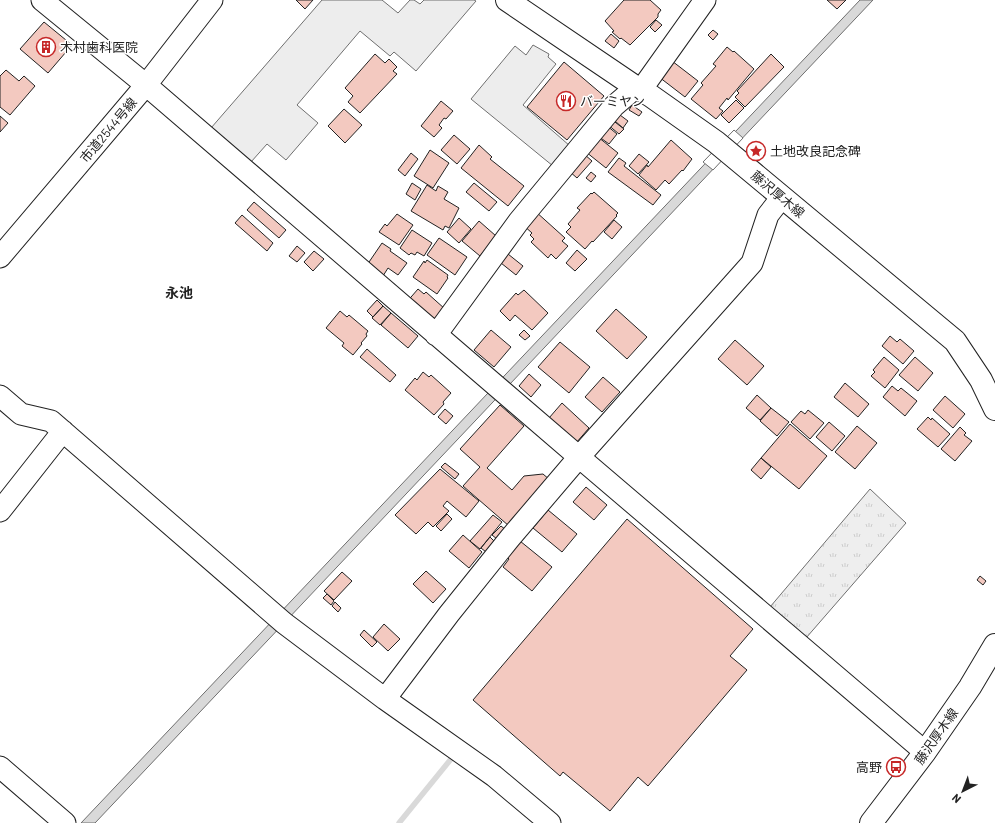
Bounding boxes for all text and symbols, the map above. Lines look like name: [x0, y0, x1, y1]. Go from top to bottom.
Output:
building icon: 木村歯科医院: [35, 36, 57, 58]
place label: 木村歯科医院: [60, 39, 138, 55]
restaurant icon: バーミヤン: [555, 90, 577, 112]
place label: バーミヤン: [580, 93, 645, 109]
street label: 市道2544号線: [76, 94, 140, 166]
place icon: 土地改良記念碑: [745, 140, 767, 162]
place label: 土地改良記念碑: [770, 143, 861, 159]
street label: 藤沢厚木線: [748, 167, 808, 221]
district label: 永池: [165, 284, 193, 301]
street label: 藤沢厚木線: [911, 705, 961, 767]
bus stop icon: 高野: [885, 756, 907, 778]
place label: 高野: [856, 759, 882, 775]
north arrow: [943, 771, 983, 811]
text: N: [949, 792, 963, 806]

